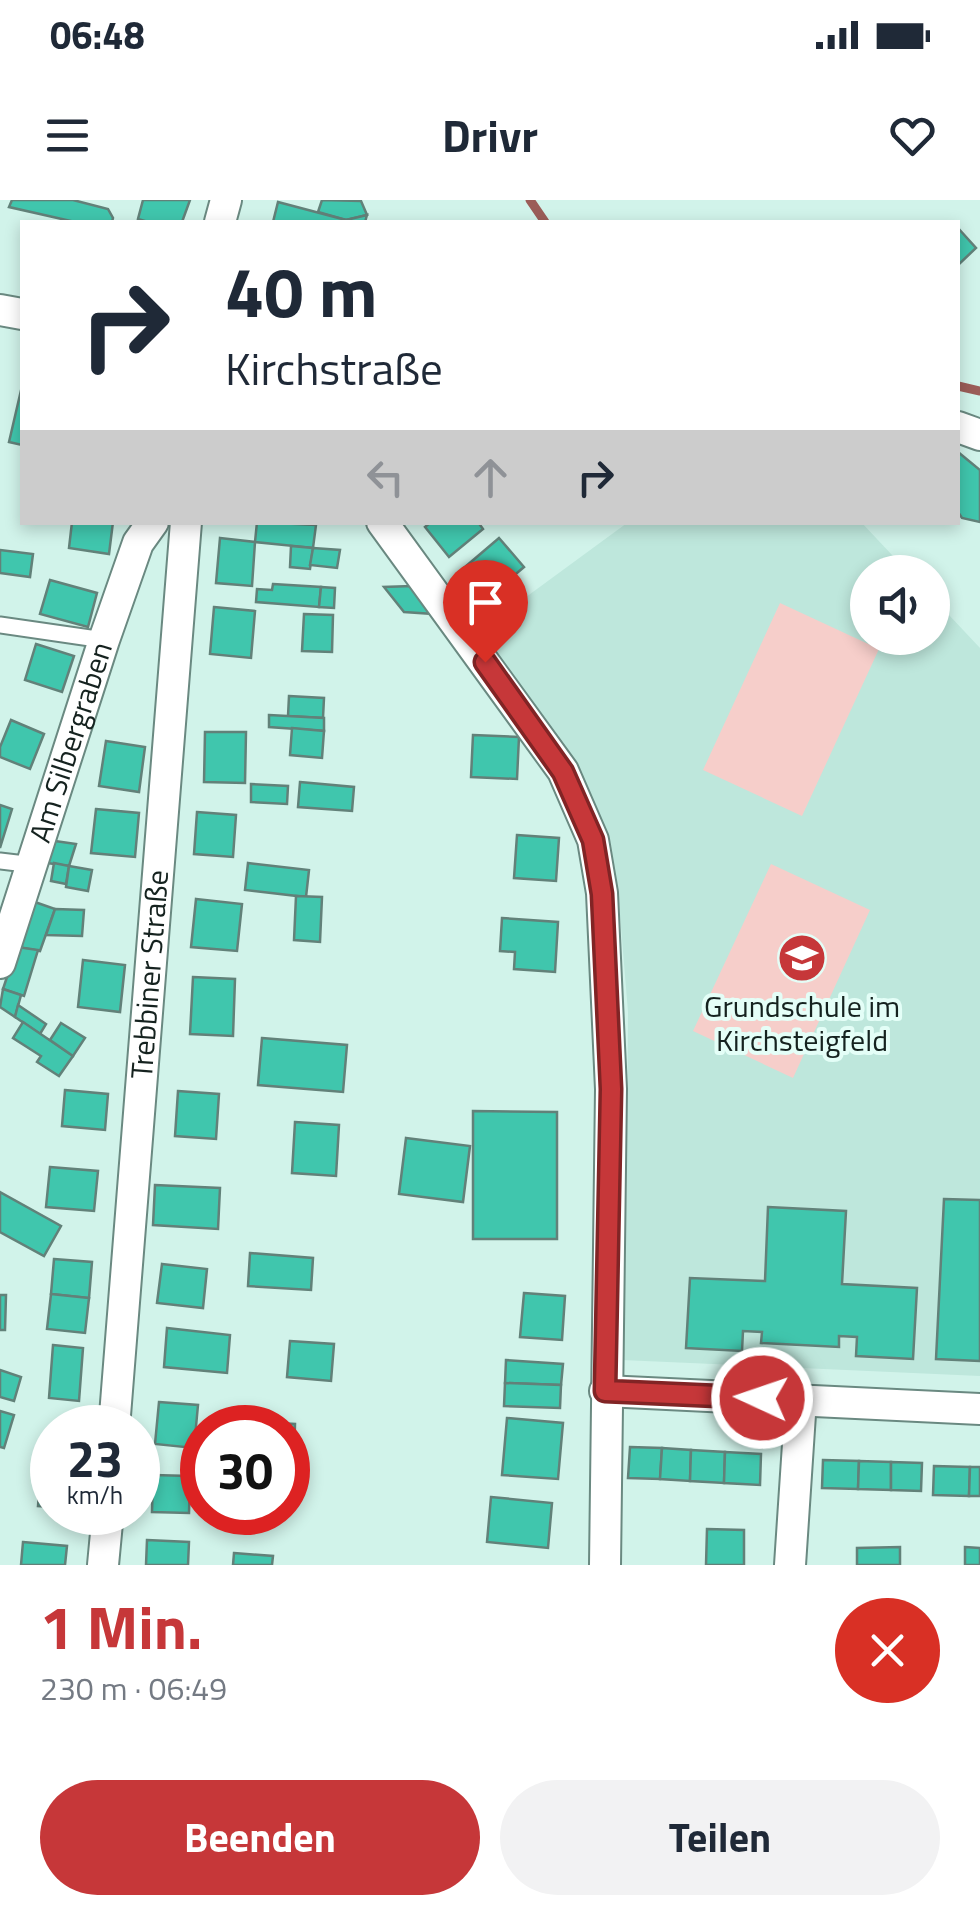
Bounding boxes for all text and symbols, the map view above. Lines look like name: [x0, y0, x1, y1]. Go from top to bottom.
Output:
text: 06:48: [50, 6, 145, 64]
text: Drivr: [442, 101, 538, 169]
icon: menu: [40, 108, 95, 163]
icon: heart: [885, 108, 940, 163]
text: 40 m: [225, 238, 378, 344]
icon: right: [60, 260, 190, 390]
text: Kirchstraße: [225, 334, 443, 402]
icon: left: [358, 450, 413, 505]
icon: ahead: [463, 450, 518, 505]
icon: right: [568, 450, 623, 505]
map controls: [850, 555, 950, 655]
button: sound: [850, 555, 950, 655]
pin: [443, 560, 528, 663]
icon: arrive: [458, 575, 513, 630]
street label: Am Silbergraben: [16, 636, 124, 848]
street label: Trebbiner Straße: [118, 868, 180, 1080]
school or university icon: Grundschule im Kirchsteigfeld: [776, 932, 828, 984]
place label: Grundschule im Kirchsteigfeld: [704, 983, 900, 1063]
position arrow: [710, 1346, 814, 1450]
speed limit sign: 30: [180, 1405, 310, 1535]
text: 23: [67, 1420, 123, 1496]
text: km/h: [67, 1476, 123, 1514]
text: 1 Min.: [40, 1581, 202, 1672]
button: close: [835, 1598, 940, 1703]
text: 230 m · 06:49: [40, 1664, 227, 1712]
button: Beenden: [40, 1780, 480, 1895]
button: Teilen: [500, 1780, 940, 1895]

